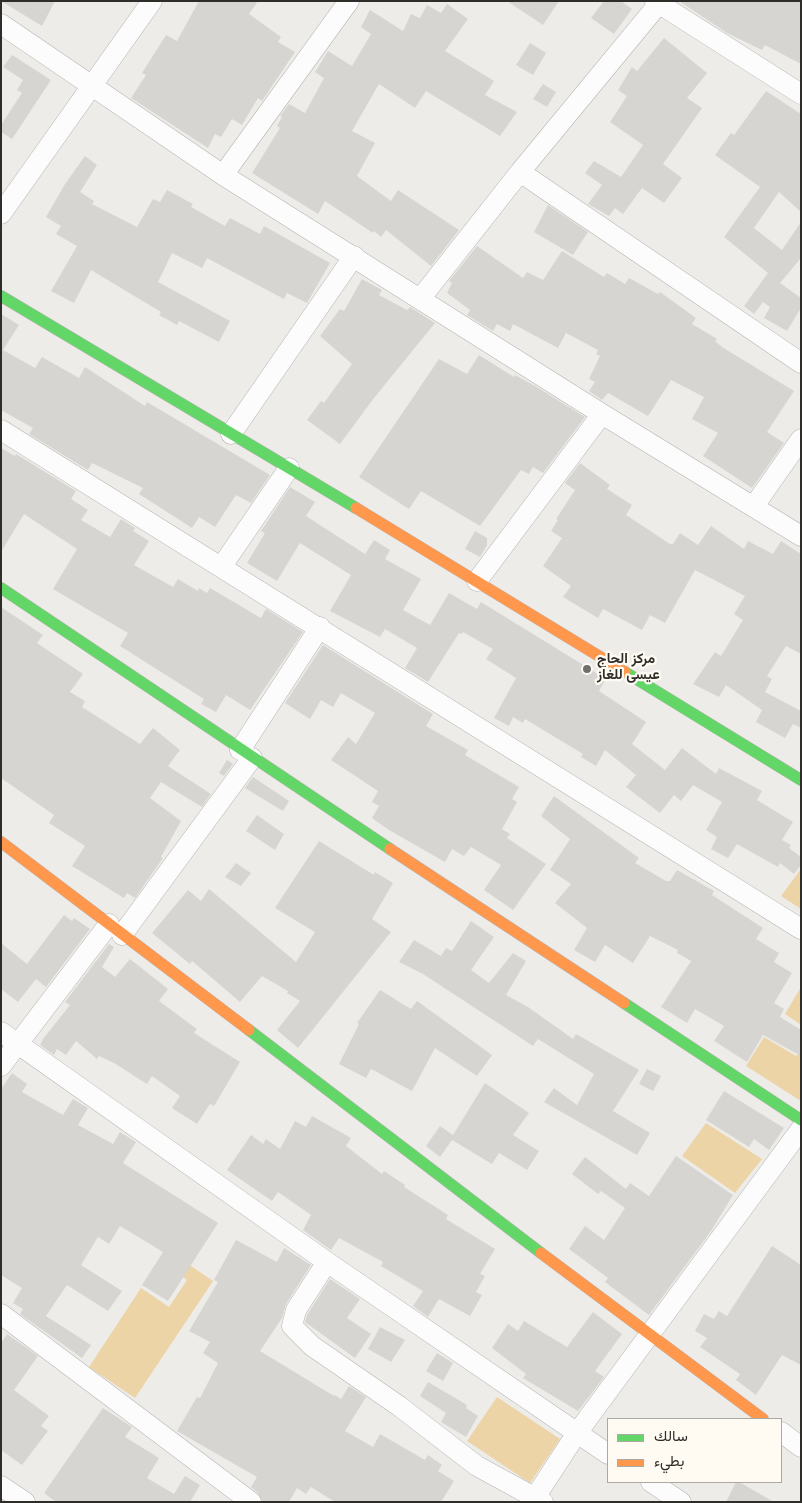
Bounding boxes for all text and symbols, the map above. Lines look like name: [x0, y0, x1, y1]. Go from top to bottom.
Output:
place label: مركز الحاج عيسى للغاز: [597, 653, 660, 686]
marker: مركز الحاج عيسى للغاز: [581, 663, 593, 675]
legend: [607, 1418, 782, 1483]
text: سالك: [654, 1426, 688, 1449]
text: بطيء: [654, 1451, 684, 1474]

